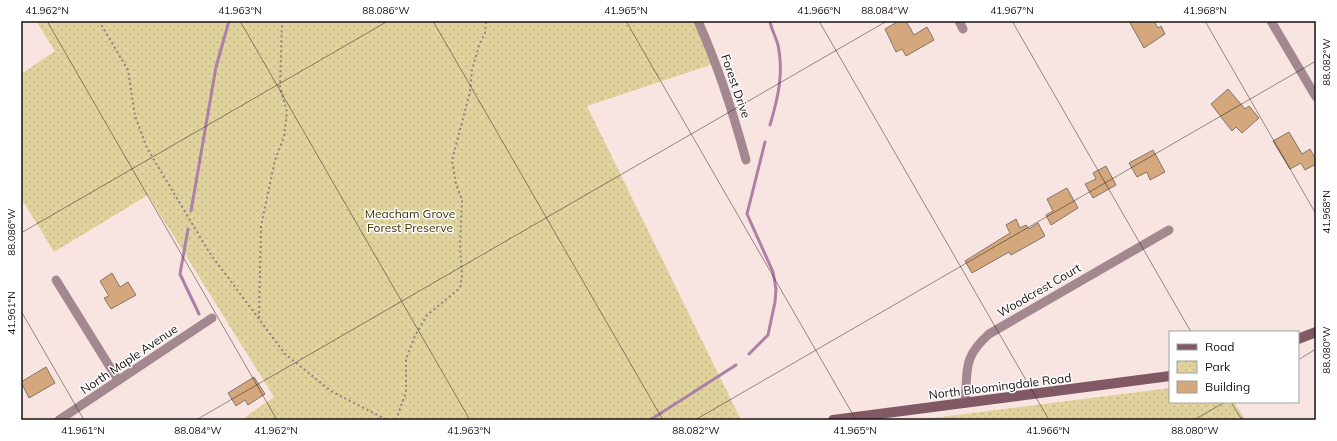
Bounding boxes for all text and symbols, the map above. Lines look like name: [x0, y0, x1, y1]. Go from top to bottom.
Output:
text: 41.962°N: [25, 4, 69, 17]
text: 41.963°N: [218, 4, 262, 17]
text: 88.086°W: [362, 4, 410, 17]
text: 41.965°N: [604, 4, 648, 17]
text: 41.966°N: [797, 4, 841, 17]
text: 88.084°W: [861, 4, 909, 17]
text: 41.967°N: [990, 4, 1034, 17]
text: 41.968°N: [1183, 4, 1227, 17]
text: 88.082°W: [1320, 38, 1333, 86]
street label: Forest Drive: [718, 52, 754, 120]
text: 41.968°N: [1320, 190, 1333, 234]
park label: Meacham Grove Forest Preserve: [365, 206, 455, 235]
text: 88.086°W: [5, 208, 18, 256]
street label: Woodcrest Court: [995, 260, 1083, 320]
text: 41.961°N: [5, 291, 18, 335]
street label: North Maple Avenue: [78, 321, 180, 397]
text: 88.080°W: [1320, 326, 1333, 374]
legend: [1169, 331, 1299, 403]
text: Road: [1205, 339, 1234, 354]
text: Park: [1205, 359, 1231, 374]
street label: North Bloomingdale Road: [928, 370, 1072, 402]
text: Building: [1205, 379, 1250, 394]
text: 41.961°N: [61, 424, 105, 437]
text: 88.084°W: [174, 424, 222, 437]
text: 41.962°N: [254, 424, 298, 437]
text: 41.963°N: [447, 424, 491, 437]
text: 88.082°W: [672, 424, 720, 437]
text: 41.965°N: [833, 424, 877, 437]
text: 41.966°N: [1026, 424, 1070, 437]
text: 88.080°W: [1171, 424, 1219, 437]

